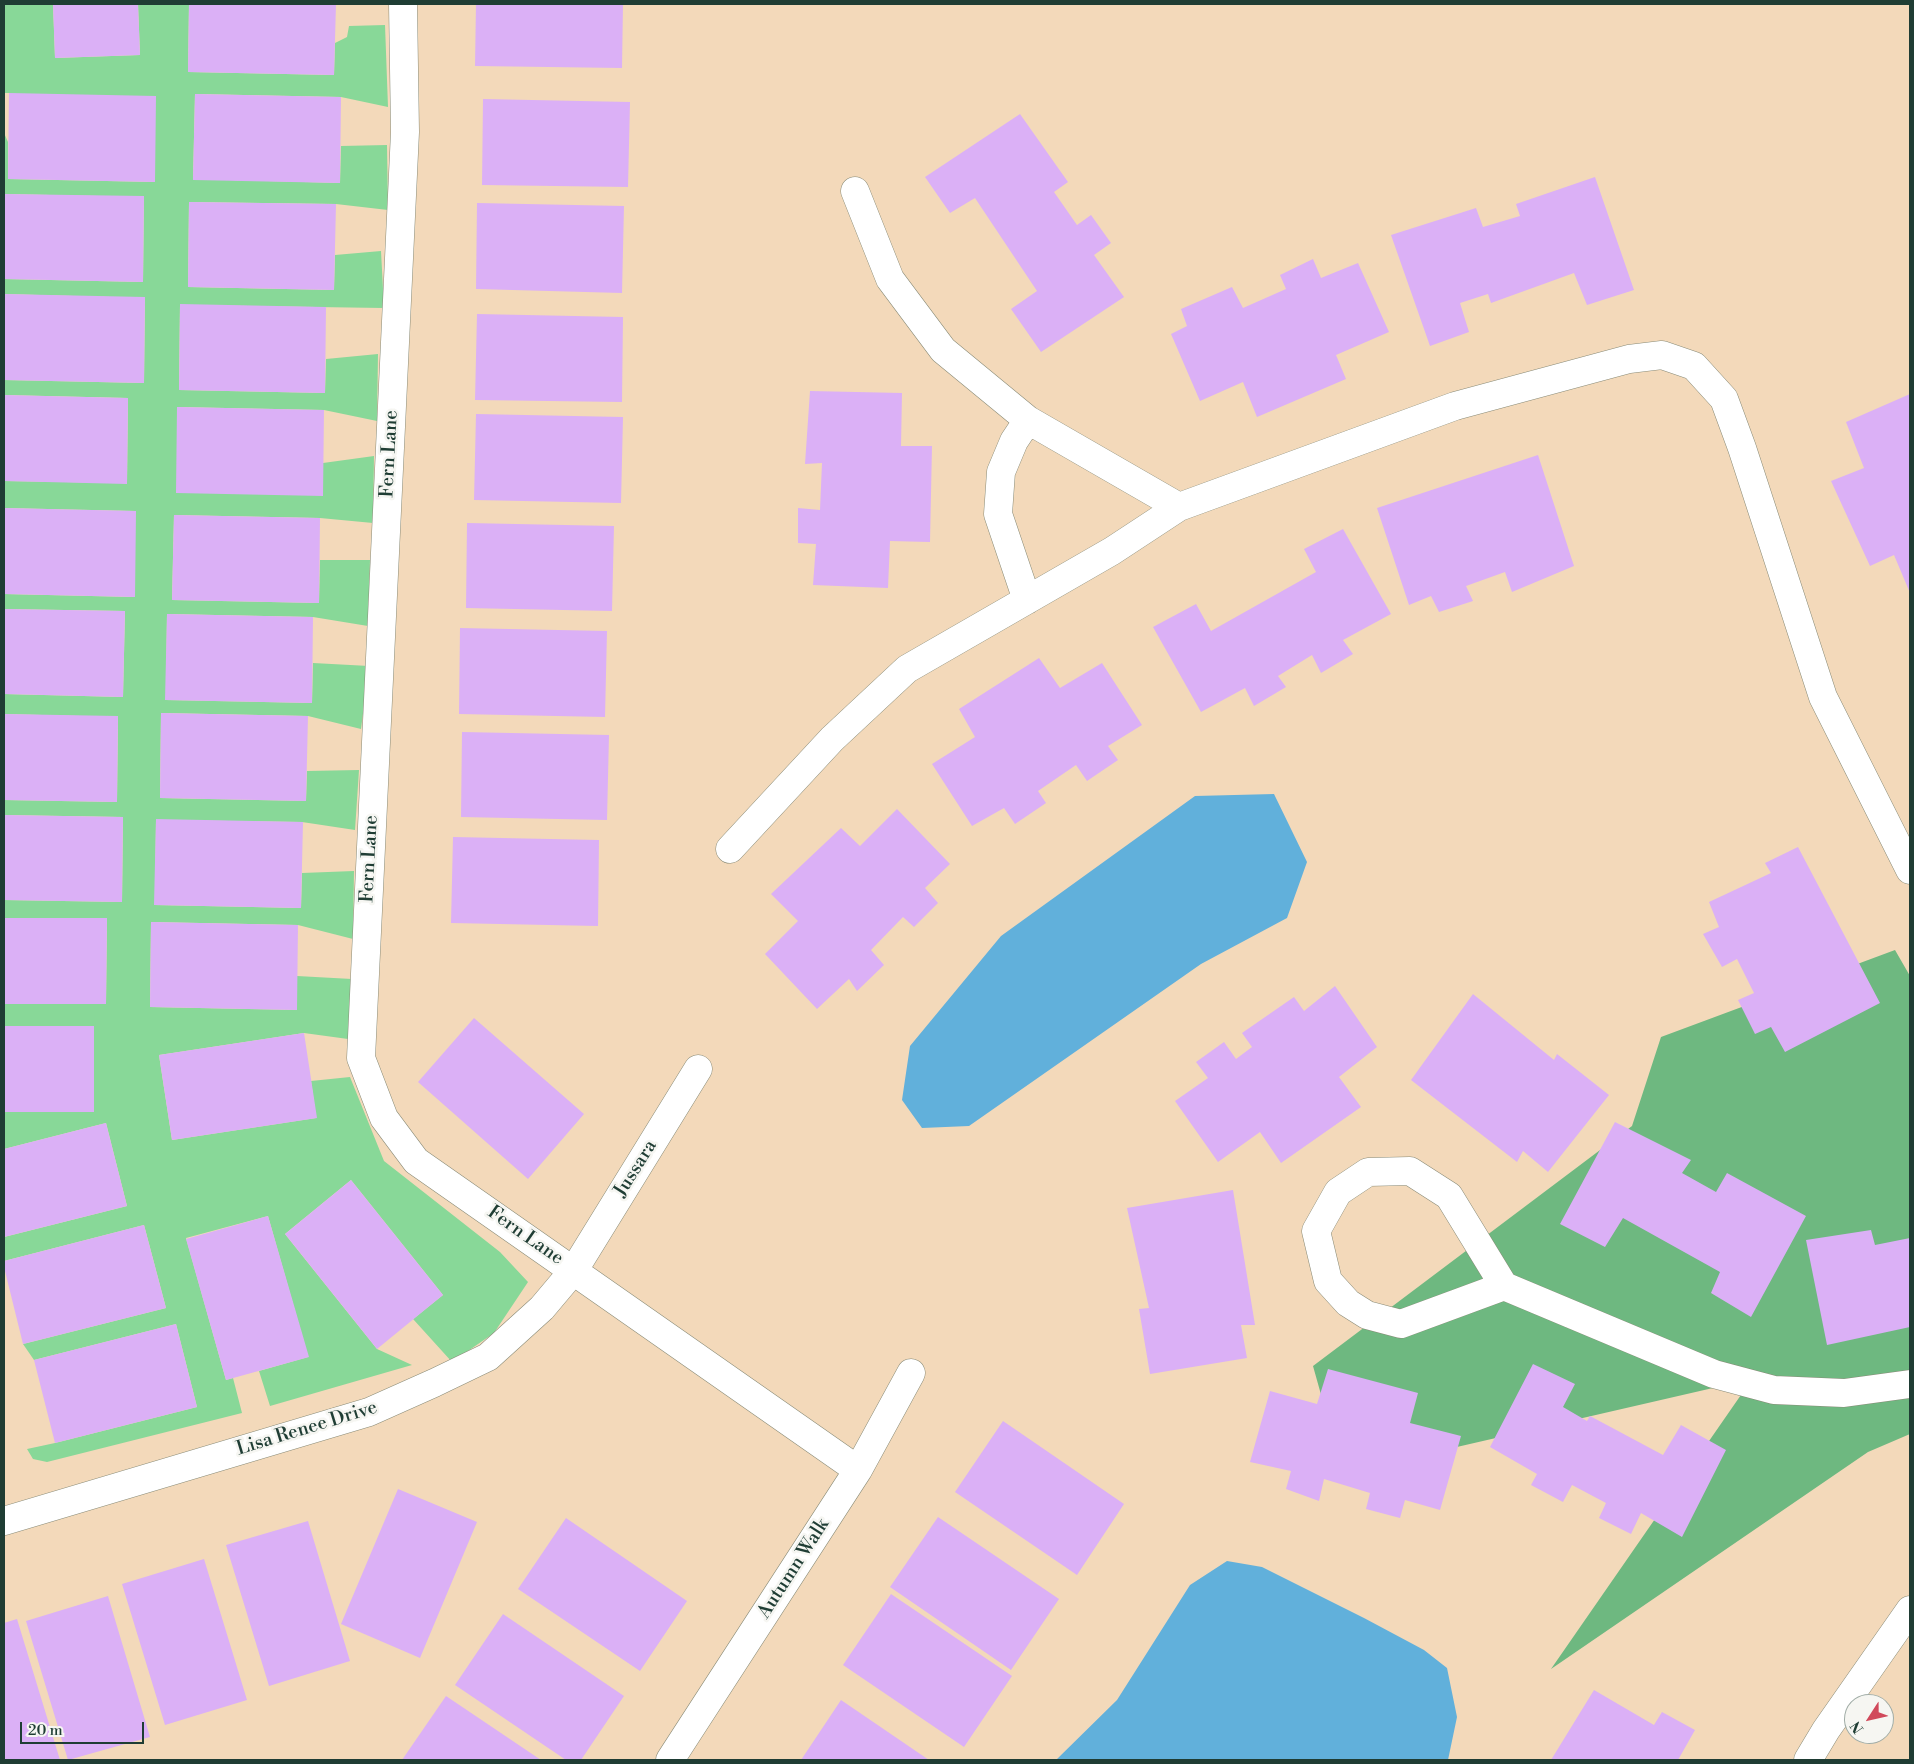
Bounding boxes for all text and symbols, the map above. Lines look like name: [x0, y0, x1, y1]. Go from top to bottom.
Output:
street label: Fern Lane: [376, 410, 404, 498]
street label: Fern Lane: [356, 815, 384, 903]
street label: Jussara: [610, 1136, 662, 1202]
street label: Fern Lane: [483, 1202, 567, 1270]
street label: Lisa Renee Drive: [234, 1397, 380, 1461]
street label: Autumn Walk: [753, 1515, 835, 1623]
north arrow: [1844, 1694, 1894, 1744]
scale bar: [22, 1712, 146, 1744]
text: N: [1847, 1717, 1868, 1737]
text: 20 m: [28, 1721, 63, 1740]

